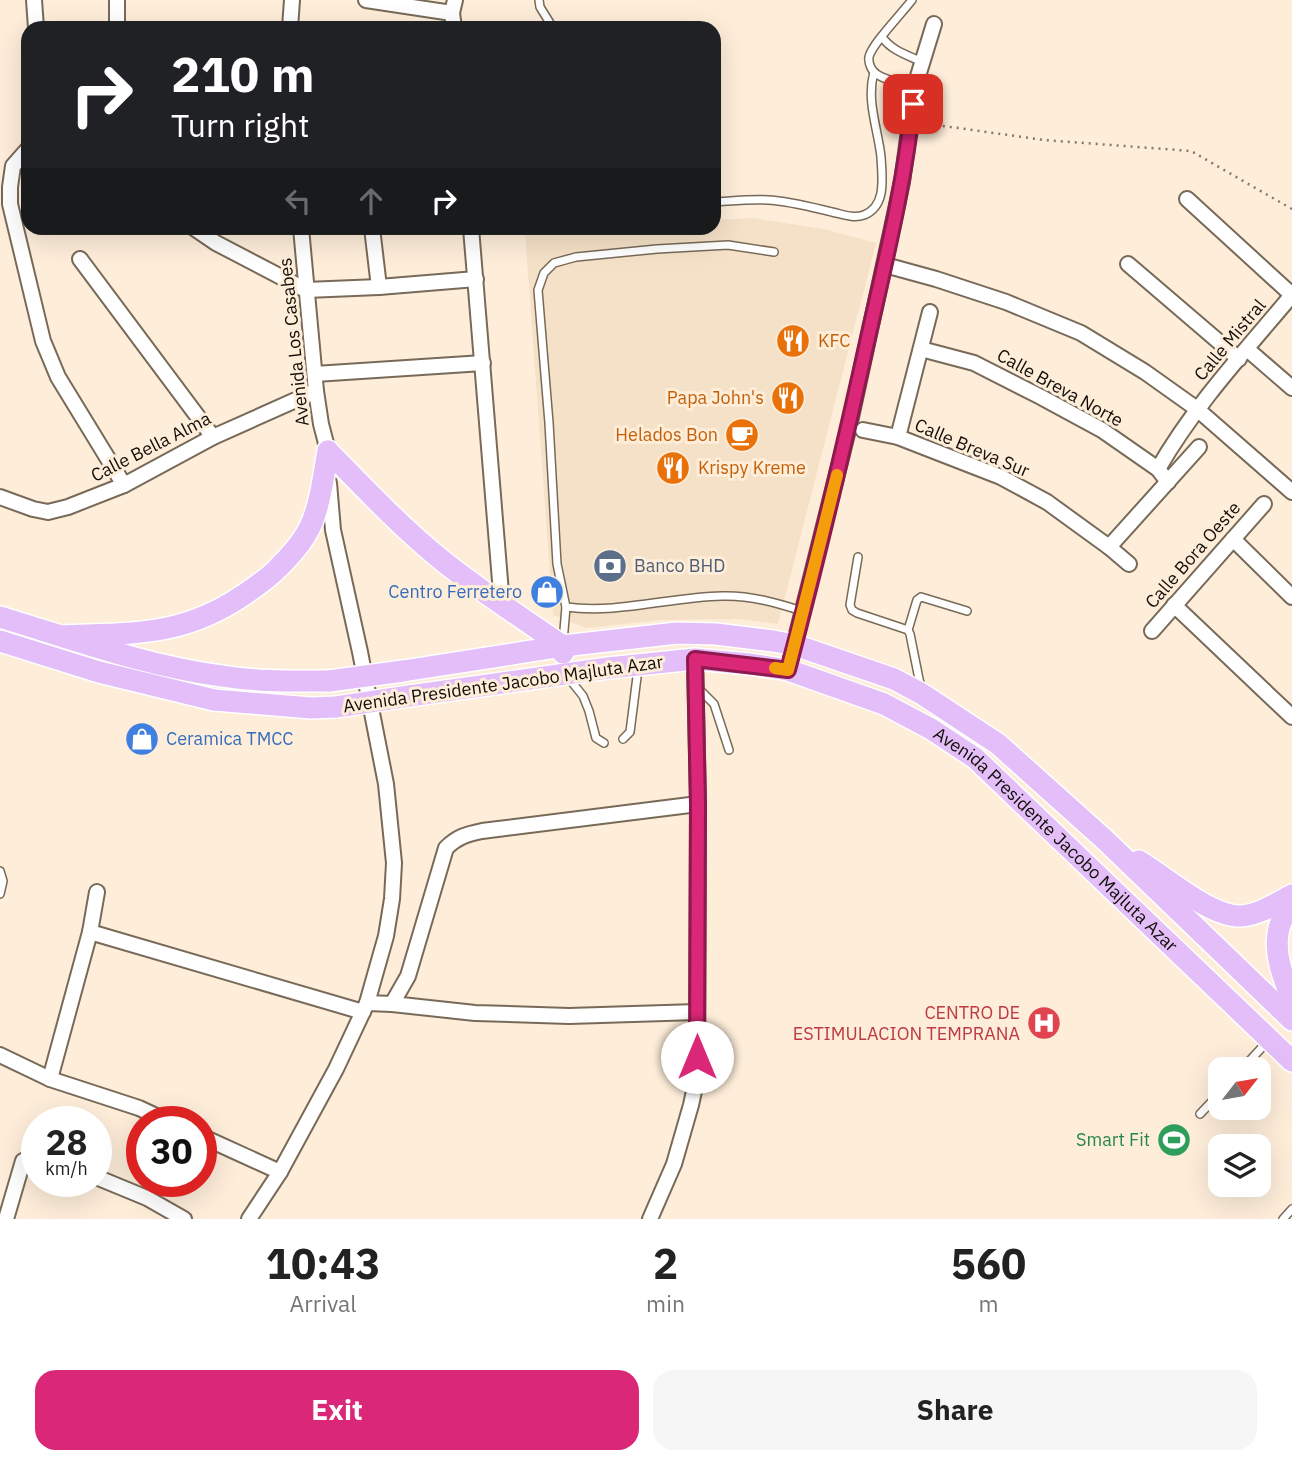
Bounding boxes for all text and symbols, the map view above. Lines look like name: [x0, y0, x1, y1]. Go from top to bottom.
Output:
text: 210 m: [171, 42, 315, 105]
icon: right: [56, 49, 147, 140]
pin: [883, 74, 943, 134]
icon: arrive: [894, 85, 932, 123]
text: Turn right: [171, 104, 309, 146]
icon: left: [279, 182, 317, 220]
icon: ahead: [352, 182, 390, 220]
icon: right: [425, 182, 463, 220]
street label: Avenida Los Casabes: [273, 257, 314, 427]
street label: Calle Mistral: [1189, 294, 1271, 385]
restaurant icon: KFC: [774, 322, 812, 360]
place label: KFC: [818, 329, 850, 352]
street label: Calle Breva Norte: [993, 343, 1127, 432]
restaurant icon: Papa John's: [769, 379, 807, 417]
place label: Papa John's: [667, 386, 764, 409]
street label: Calle Bella Alma: [87, 406, 215, 487]
street label: Calle Breva Sur: [911, 413, 1033, 482]
cafe icon: Helados Bon: [723, 416, 761, 454]
place label: Helados Bon: [615, 423, 718, 446]
restaurant icon: Krispy Kreme: [654, 449, 692, 487]
place label: Krispy Kreme: [698, 456, 806, 479]
street label: Calle Bora Oeste: [1140, 496, 1245, 613]
bank icon: Banco BHD: [591, 547, 629, 585]
place label: Banco BHD: [634, 554, 725, 577]
shop icon: Centro Ferretero: [528, 573, 566, 611]
place label: Centro Ferretero: [388, 580, 522, 603]
street label: Avenida Presidente Jacobo Majluta Azar: [341, 650, 665, 717]
shop icon: Ceramica TMCC: [123, 720, 161, 758]
street label: Avenida Presidente Jacobo Majluta Azar: [929, 722, 1183, 957]
place label: Ceramica TMCC: [166, 727, 293, 750]
place label: CENTRO DE ESTIMULACION TEMPRANA: [793, 1001, 1020, 1045]
hospital icon: CENTRO DE ESTIMULACION TEMPRANA: [1025, 1004, 1063, 1042]
position arrow: [660, 1020, 734, 1094]
north arrow: [1208, 1057, 1270, 1120]
map controls: [1208, 1057, 1271, 1197]
speed limit sign: 30: [126, 1106, 217, 1197]
text: 28: [45, 1119, 88, 1165]
sports icon: Smart Fit: [1155, 1121, 1193, 1159]
place label: Smart Fit: [1076, 1128, 1150, 1151]
button: layers: [1208, 1134, 1271, 1197]
text: km/h: [45, 1157, 88, 1180]
text: 10:43: [266, 1236, 380, 1291]
text: 2: [653, 1236, 678, 1291]
text: 560: [951, 1236, 1026, 1291]
text: Arrival: [290, 1288, 357, 1318]
text: min: [646, 1288, 685, 1318]
text: m: [978, 1288, 999, 1318]
button: Exit: [35, 1370, 639, 1450]
button: Share: [653, 1370, 1257, 1450]

